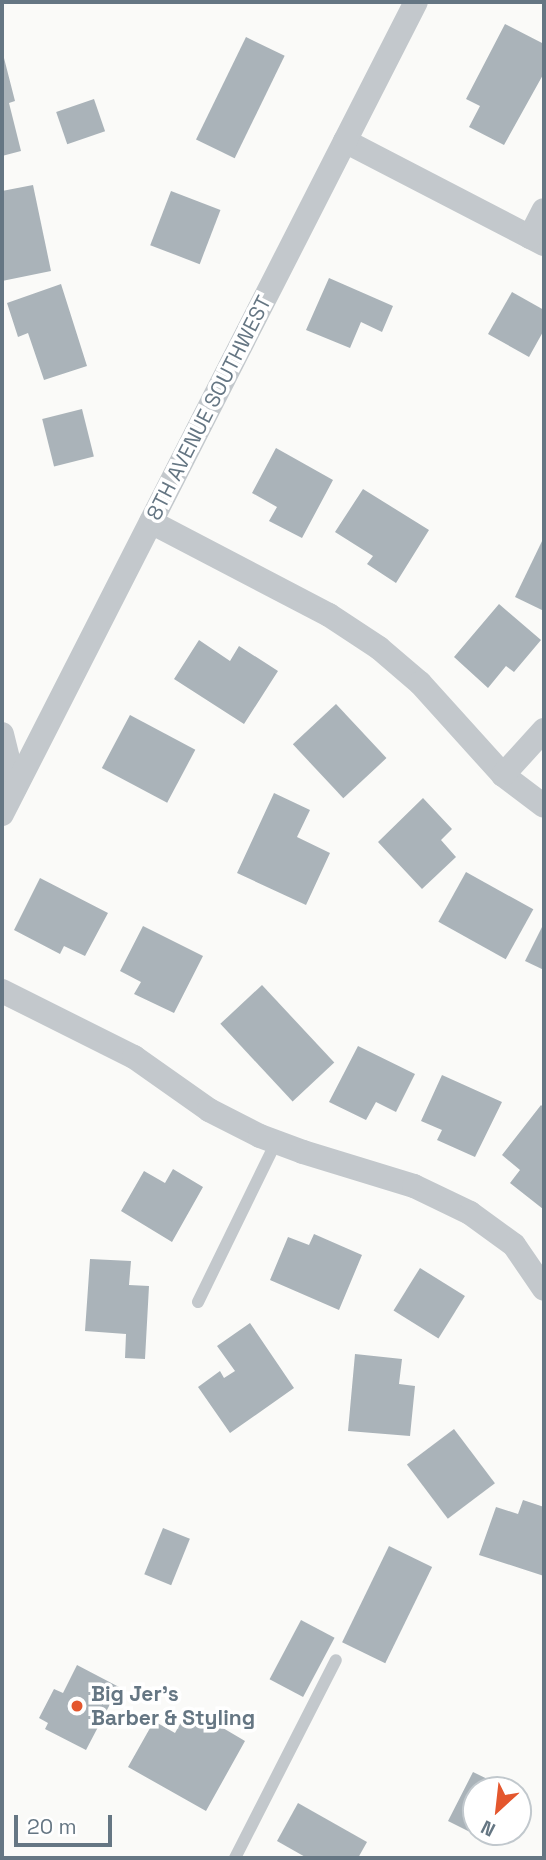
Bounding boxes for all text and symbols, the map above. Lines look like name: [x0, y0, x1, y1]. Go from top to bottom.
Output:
street label: 8TH AVENUE SOUTHWEST: [141, 292, 277, 524]
place label: Big Jer's Barber & Styling: [91, 1681, 255, 1731]
marker: Big Jer's Barber & Styling: [69, 1698, 85, 1714]
north arrow: [462, 1776, 532, 1846]
scale bar: [18, 1800, 116, 1844]
text: 20 m: [27, 1813, 77, 1840]
text: N: [477, 1814, 500, 1842]

